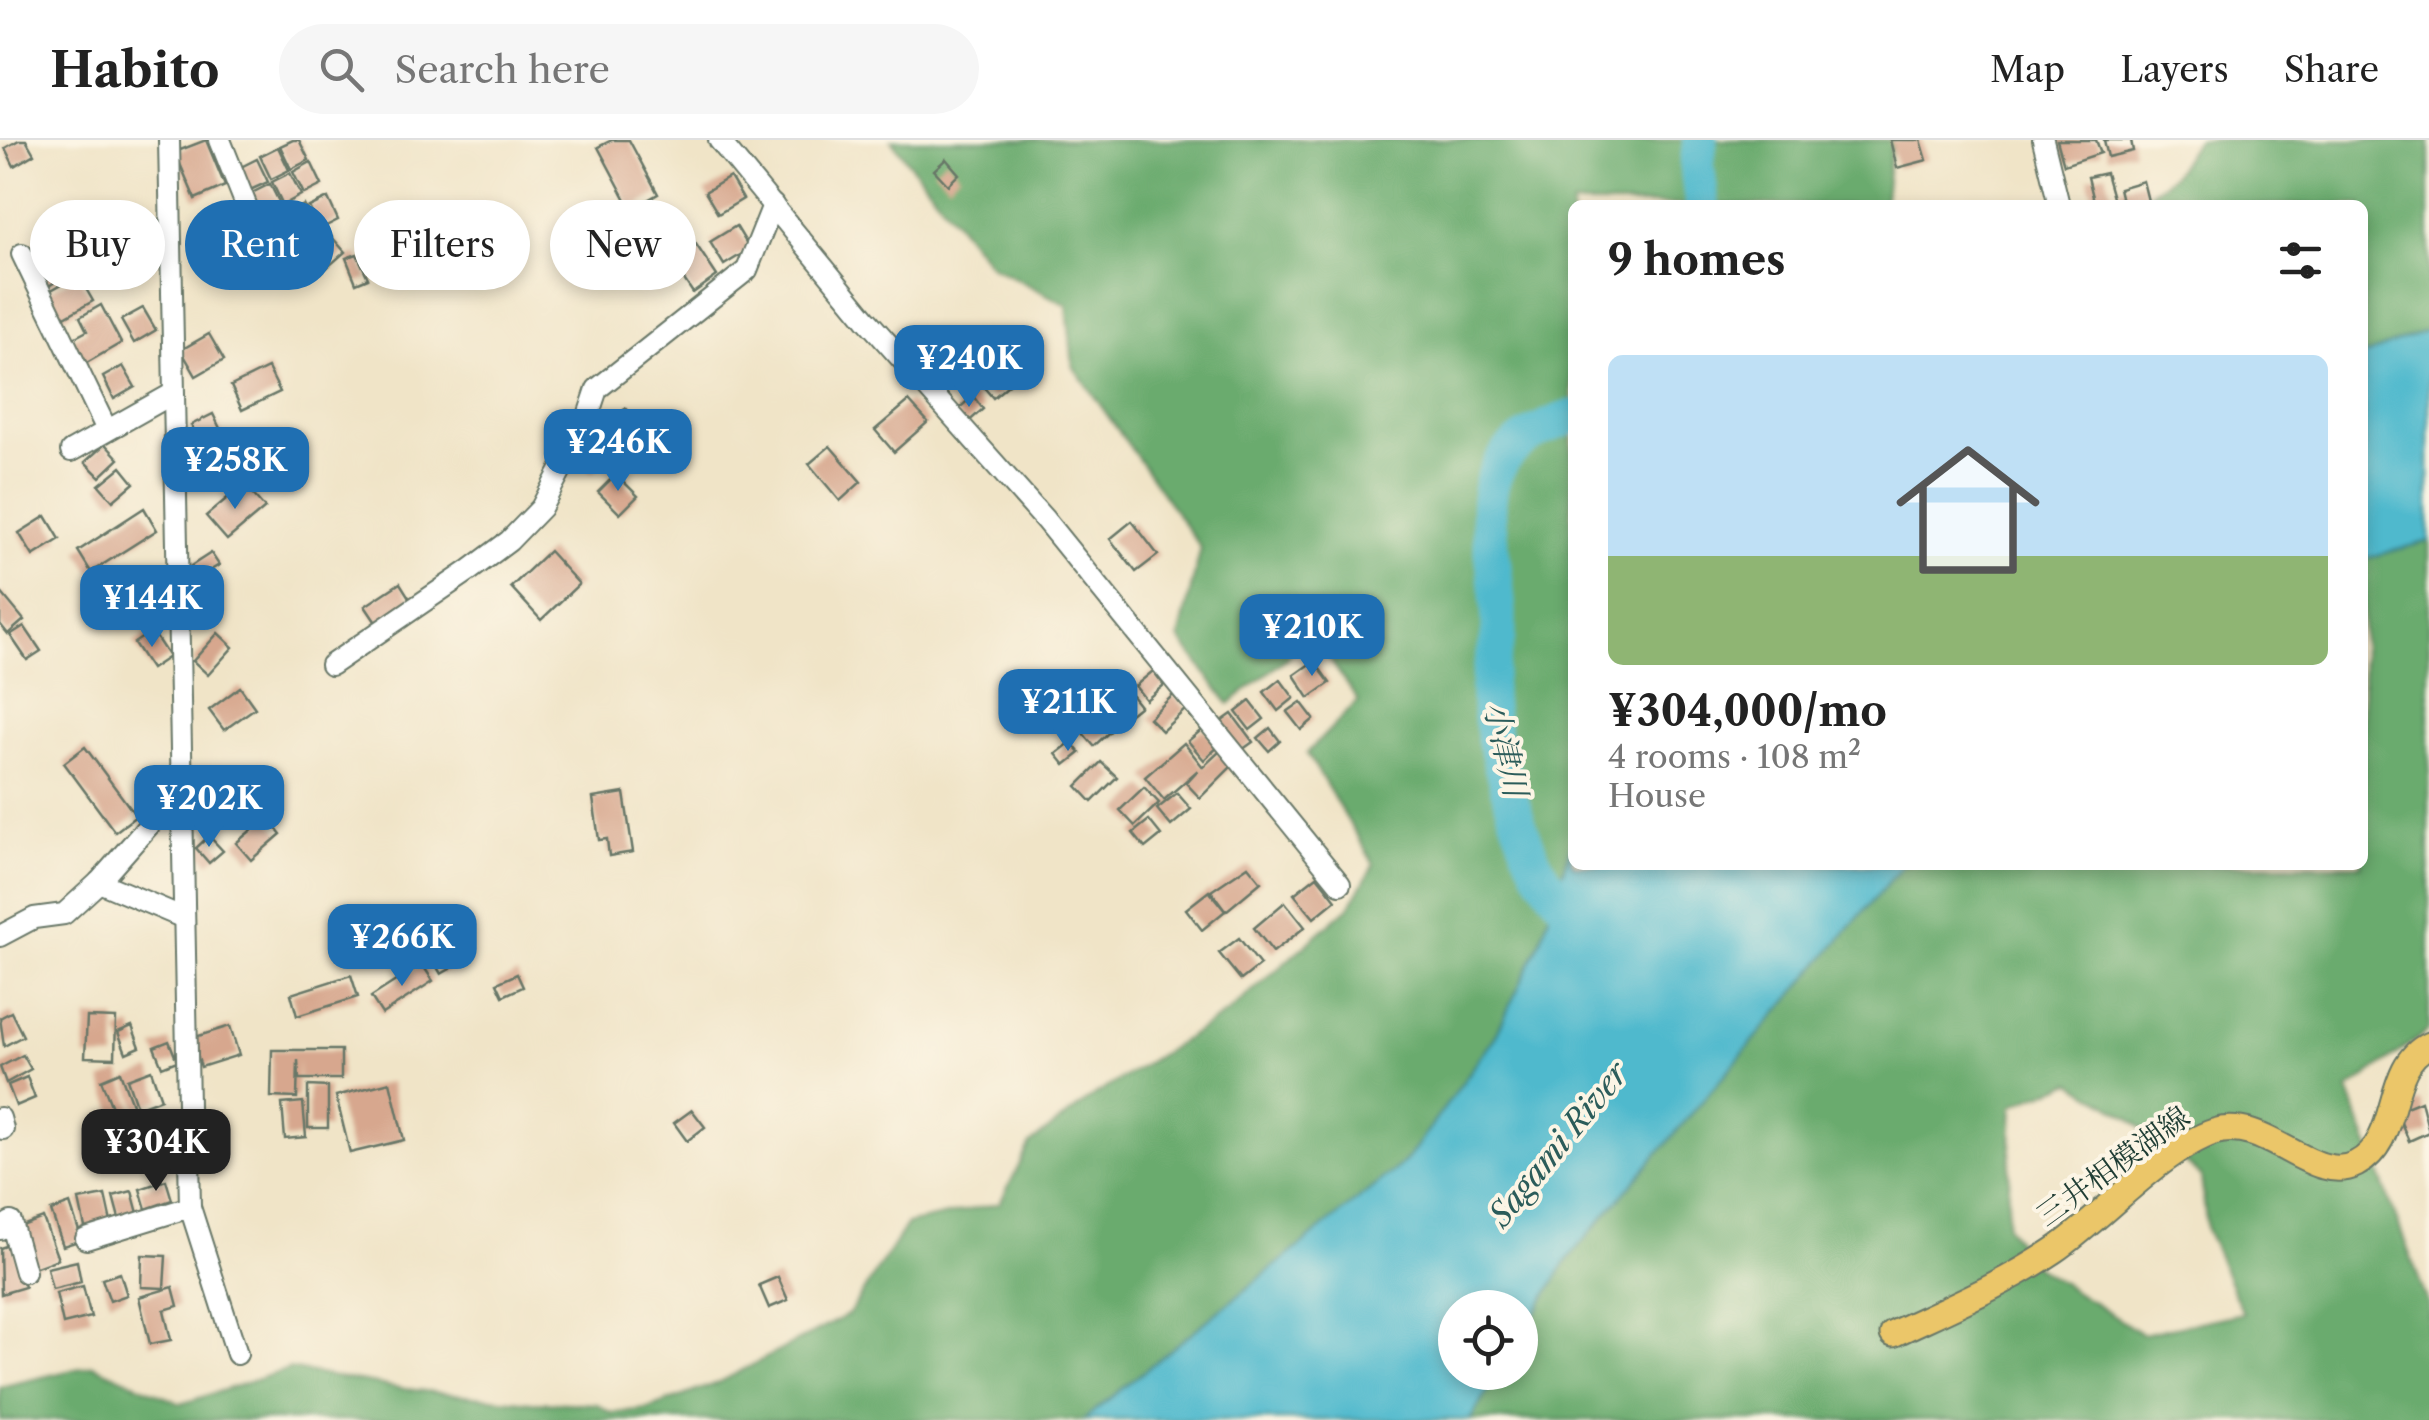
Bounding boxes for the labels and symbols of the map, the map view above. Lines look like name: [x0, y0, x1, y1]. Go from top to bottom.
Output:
pin: ¥240K: [899, 325, 1039, 410]
pin: ¥246K: [548, 409, 688, 494]
pin: ¥258K: [165, 427, 305, 512]
pin: ¥144K: [82, 565, 222, 650]
pin: ¥210K: [1242, 594, 1382, 679]
pin: ¥211K: [998, 669, 1138, 754]
water label: 小津川: [1476, 698, 1536, 803]
pin: ¥202K: [139, 765, 279, 850]
pin: ¥266K: [332, 904, 472, 989]
water label: Sagami River: [1479, 1053, 1637, 1235]
street label: 三井相模湖線: [2029, 1098, 2197, 1234]
pin: ¥304K: [86, 1109, 226, 1194]

